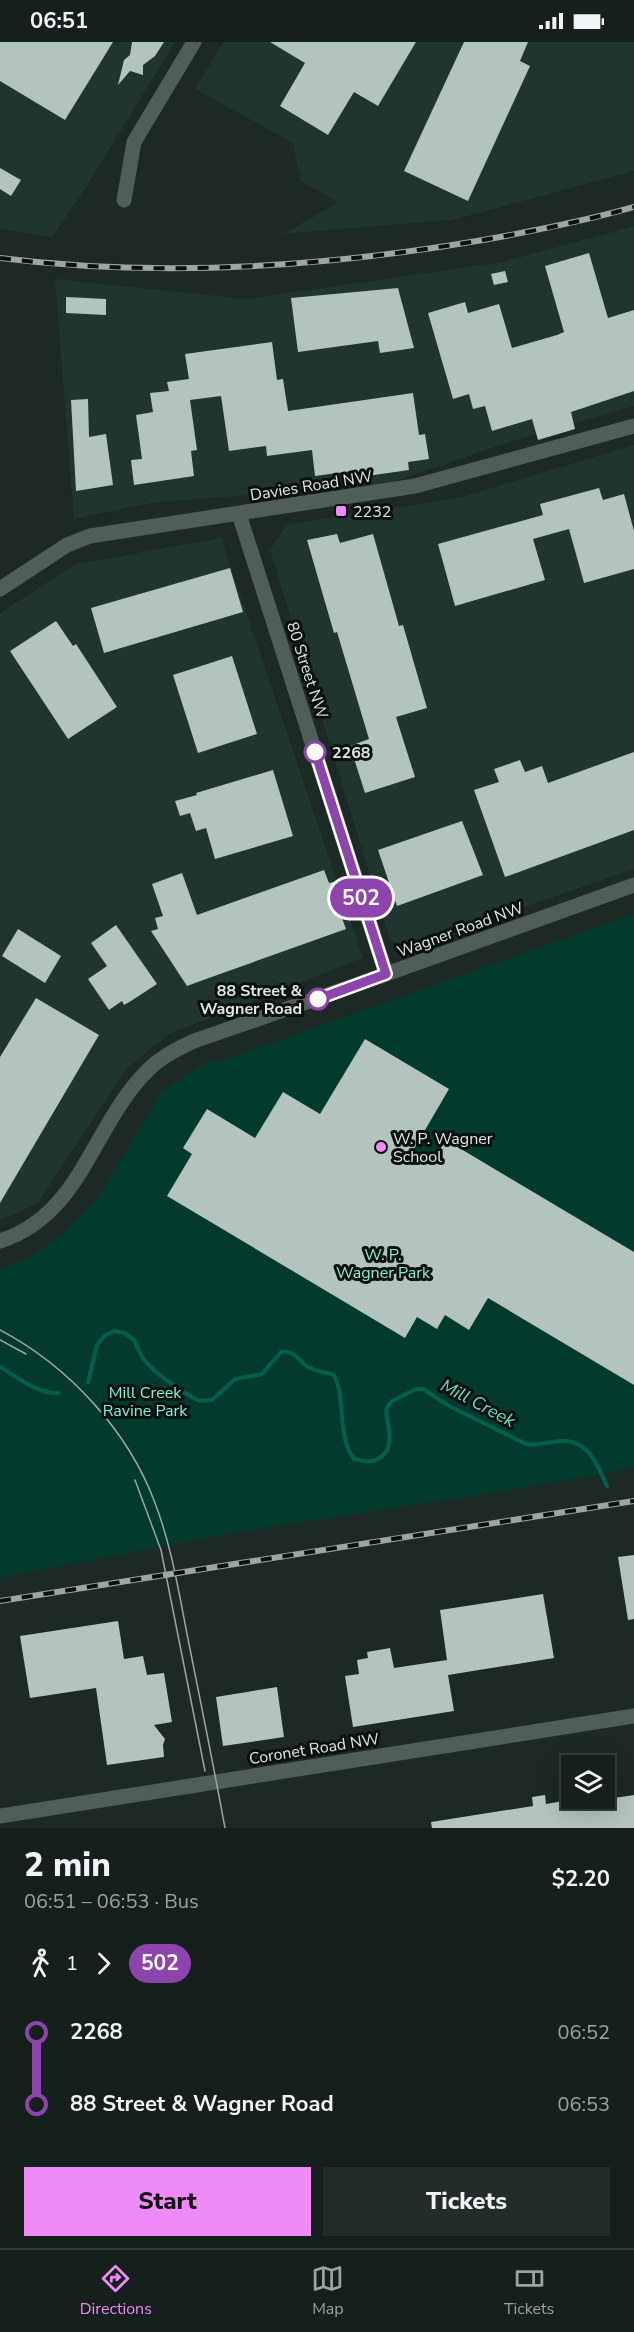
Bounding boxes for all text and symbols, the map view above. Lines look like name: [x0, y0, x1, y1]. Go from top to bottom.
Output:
text: 06:51: [30, 6, 88, 36]
street label: Davies Road NW: [249, 465, 374, 506]
place label: 2232: [353, 501, 391, 523]
marker: 2232: [334, 504, 348, 518]
street label: 80 Street NW: [281, 619, 333, 722]
marker: 2268: [304, 741, 326, 763]
place label: 2268: [332, 742, 370, 764]
line badge: 502: [326, 878, 395, 918]
text: 502: [342, 884, 380, 912]
street label: Wagner Road NW: [394, 897, 527, 963]
place label: 88 Street & Wagner Road: [200, 980, 302, 1020]
marker: 88 Street & Wagner Road: [307, 988, 329, 1010]
place label: W. P. Wagner School: [393, 1128, 493, 1168]
marker: W. P. Wagner School: [374, 1140, 388, 1154]
park label: W. P. Wagner Park: [336, 1244, 431, 1284]
water label: Mill Creek: [436, 1373, 520, 1433]
park label: Mill Creek Ravine Park: [103, 1382, 188, 1422]
street label: Coronet Road NW: [247, 1728, 381, 1770]
map controls: [561, 1755, 615, 1809]
button: layers: [561, 1755, 615, 1809]
text: 2 min: [24, 1843, 111, 1888]
text: $2.20: [552, 1864, 610, 1894]
text: 06:51 – 06:53 · Bus: [24, 1888, 199, 1915]
icon: walk: [24, 1947, 57, 1980]
icon: forward: [87, 1947, 120, 1980]
text: 502: [141, 1949, 179, 1977]
text: 1: [66, 1950, 78, 1977]
text: 2268: [70, 2017, 123, 2047]
text: 06:52: [557, 2019, 610, 2046]
text: 88 Street & Wagner Road: [70, 2089, 334, 2119]
text: 06:53: [557, 2091, 610, 2118]
button: Start: [24, 2167, 311, 2236]
button: Tickets: [323, 2167, 610, 2236]
tab: Directions: [80, 2262, 152, 2320]
tab: Map: [311, 2262, 344, 2320]
tab: Tickets: [504, 2262, 554, 2320]

